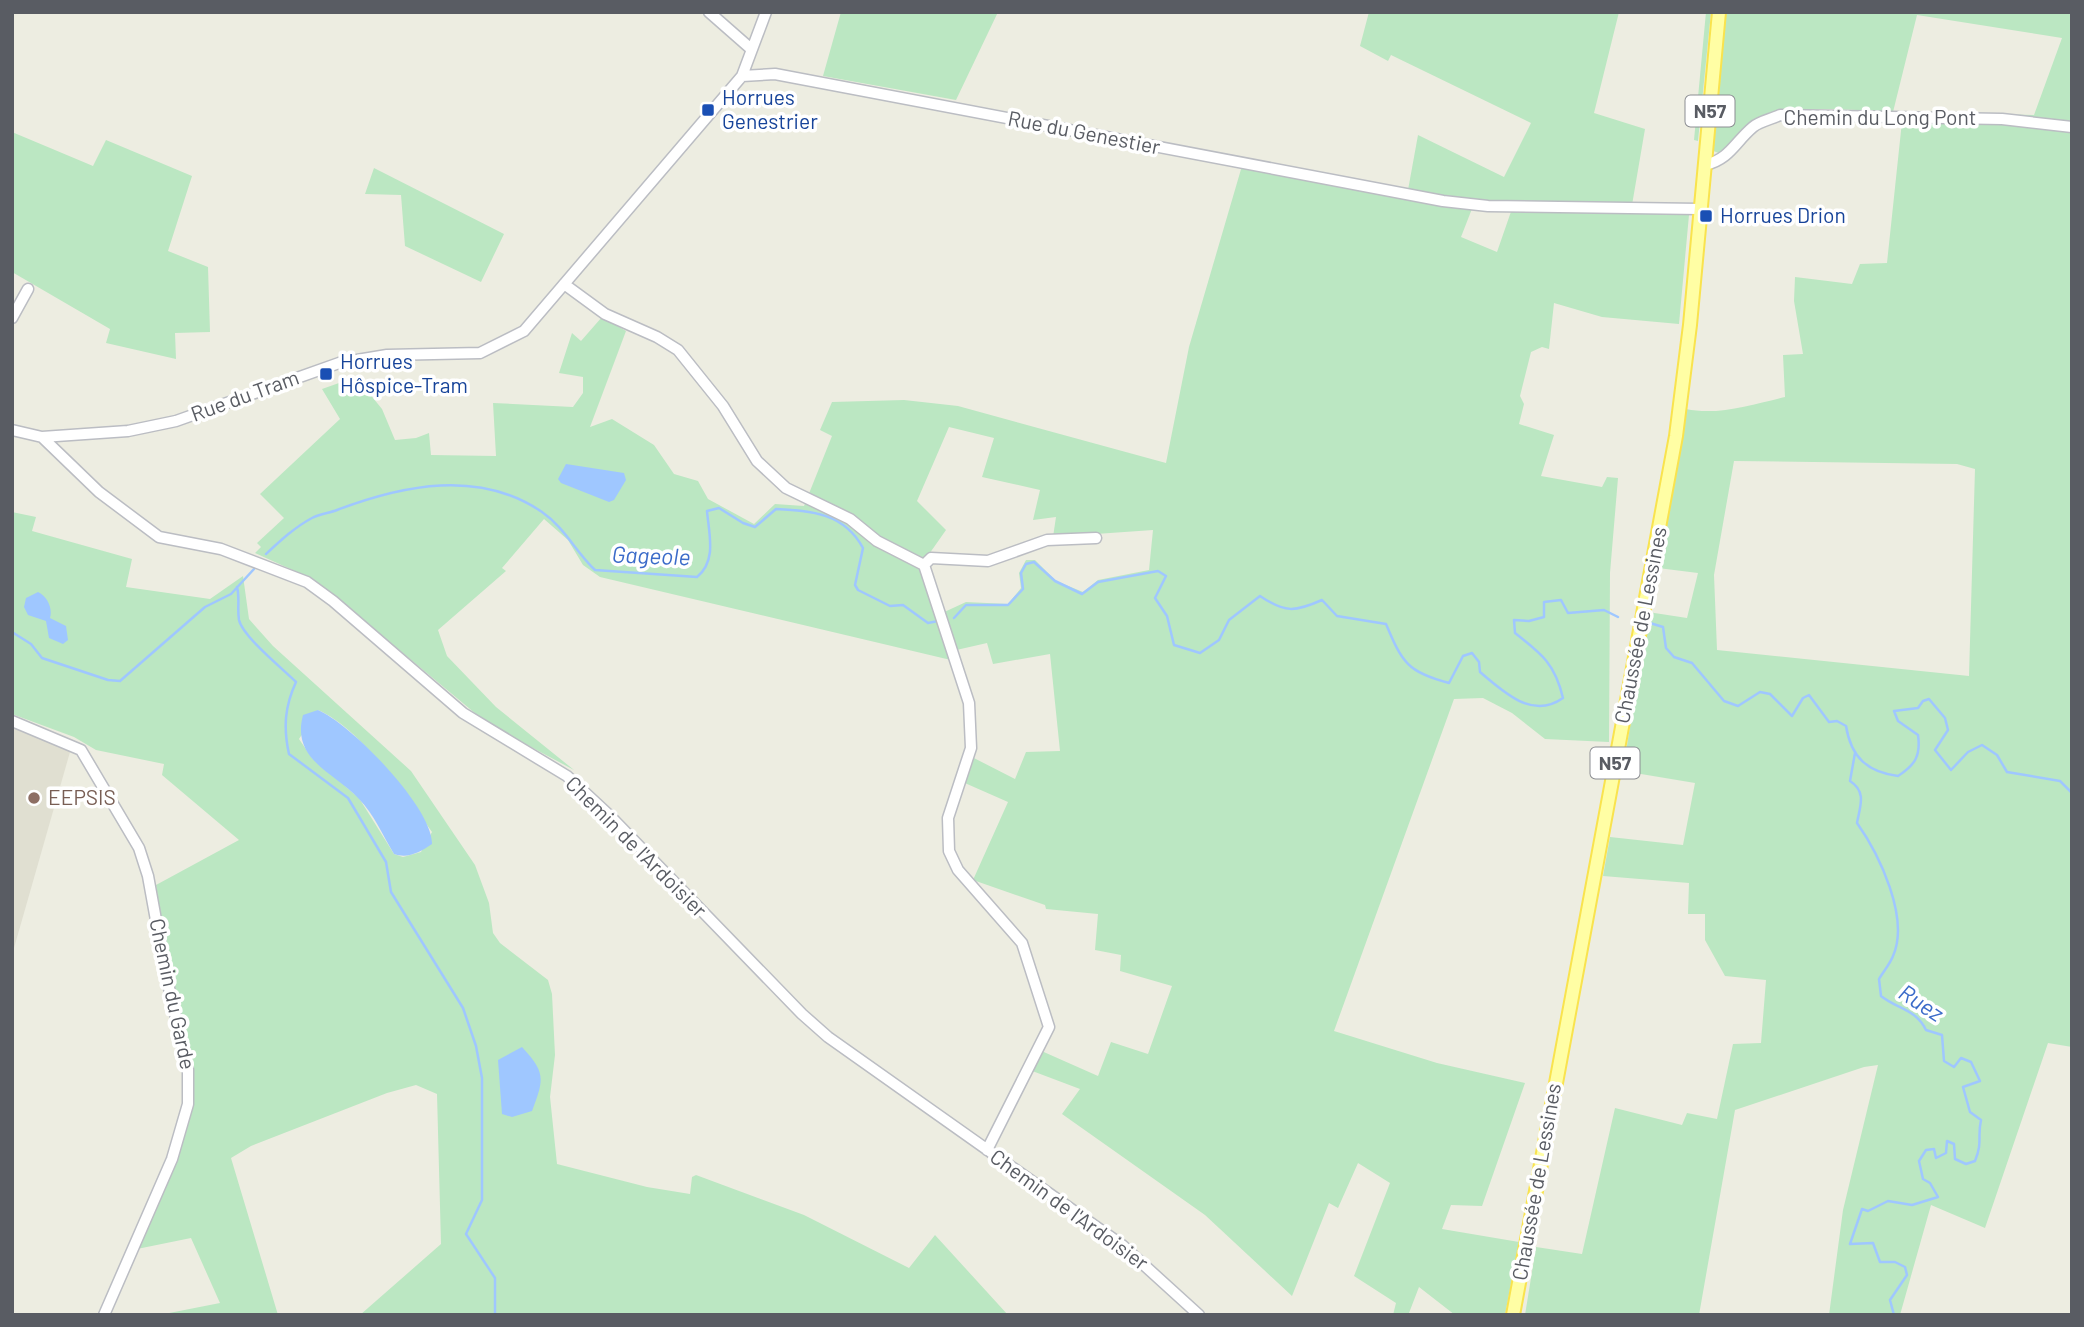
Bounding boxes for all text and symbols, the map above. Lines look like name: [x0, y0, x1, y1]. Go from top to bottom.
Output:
place label: Horrues Genestrier: [722, 84, 818, 133]
road number: N57: [1686, 96, 1734, 127]
marker: Horrues Genestrier: [700, 102, 716, 118]
street label: Chemin du Long Pont: [1784, 104, 1976, 129]
street label: Rue du Genestier: [1006, 105, 1163, 159]
place label: Horrues Drion: [1720, 202, 1846, 227]
marker: Horrues Drion: [1698, 208, 1714, 224]
place label: Horrues Hôspice-Tram: [340, 348, 468, 397]
street label: Rue du Tram: [187, 364, 302, 426]
marker: Horrues Hôspice-Tram: [318, 366, 334, 382]
street label: Chaussée de Lessines: [1608, 524, 1671, 725]
water label: Gageole: [611, 540, 691, 570]
road number: N57: [1590, 748, 1640, 778]
street label: Chemin de l'Ardoisier: [561, 770, 713, 922]
place label: EEPSIS: [48, 784, 116, 809]
marker: EEPSIS: [26, 790, 42, 806]
street label: Chemin du Garde: [145, 916, 202, 1072]
water label: Ruez: [1894, 977, 1950, 1027]
street label: Chaussée de Lessines: [1506, 1081, 1565, 1282]
street label: Chemin de l'Ardoisier: [986, 1143, 1154, 1275]

